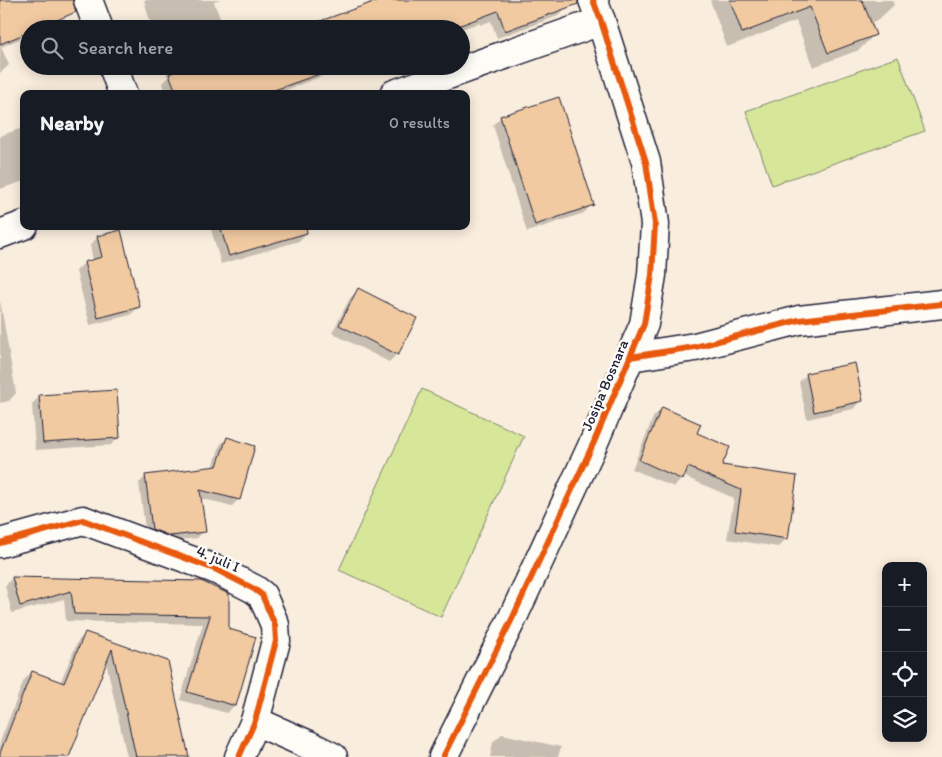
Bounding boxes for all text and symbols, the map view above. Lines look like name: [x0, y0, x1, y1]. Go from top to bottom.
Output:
search box: [20, 20, 470, 75]
icon: search: [38, 34, 66, 62]
text: Search here: [78, 36, 173, 59]
text: Nearby: [40, 110, 104, 135]
text: 0 results: [389, 113, 450, 132]
street label: Josipa Bosnara: [578, 337, 632, 433]
street label: 4. juli I: [194, 542, 242, 576]
map controls: [882, 562, 927, 742]
button: +: [882, 562, 927, 607]
button: −: [882, 607, 927, 652]
button: locate: [882, 652, 927, 697]
button: layers: [882, 697, 927, 742]

